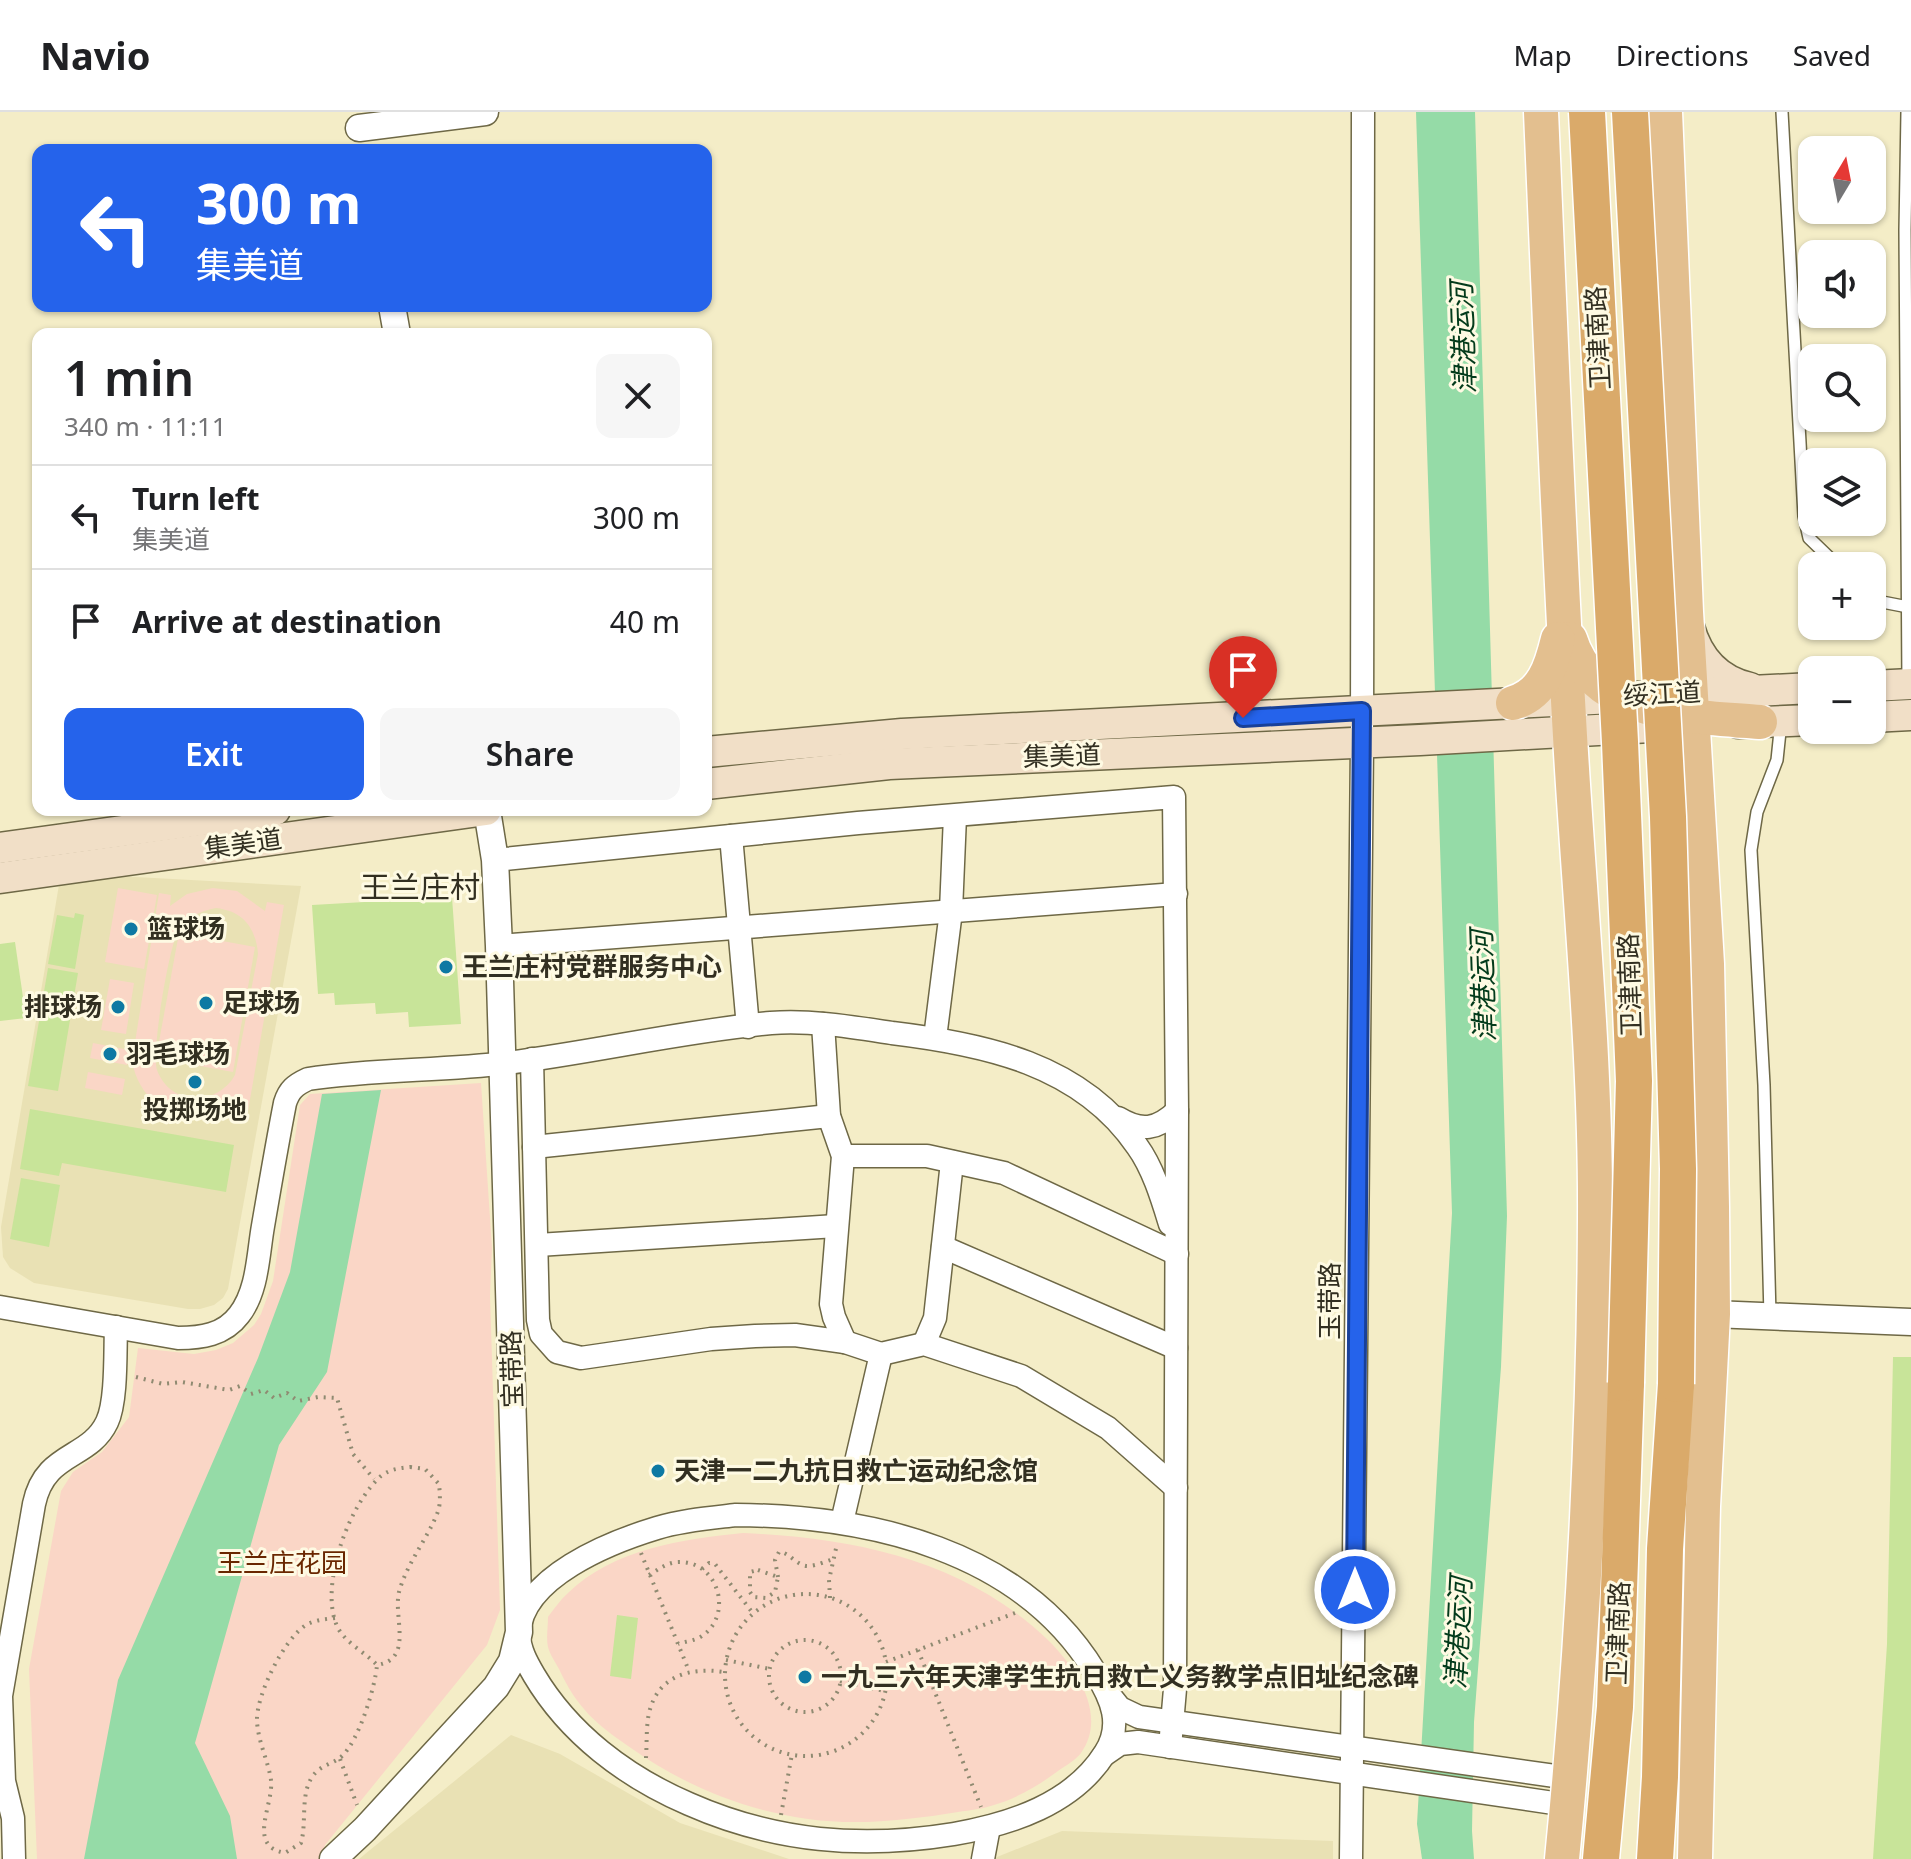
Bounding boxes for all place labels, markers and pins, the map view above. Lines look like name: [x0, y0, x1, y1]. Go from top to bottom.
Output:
pin: [1209, 636, 1277, 718]
place label: 篮球场: [147, 910, 225, 946]
marker: 篮球场: [122, 920, 140, 938]
place label: 王兰庄村党群服务中心: [462, 948, 722, 984]
marker: 王兰庄村党群服务中心: [437, 958, 455, 976]
place label: 足球场: [222, 984, 300, 1020]
place label: 排球场: [24, 988, 102, 1024]
marker: 足球场: [197, 994, 215, 1012]
marker: 排球场: [109, 998, 127, 1016]
place label: 羽毛球场: [126, 1035, 230, 1071]
marker: 羽毛球场: [101, 1045, 119, 1063]
marker: 投掷场地: [186, 1073, 204, 1091]
place label: 投掷场地: [143, 1091, 247, 1127]
place label: 天津一二九抗日救亡运动纪念馆: [674, 1452, 1038, 1488]
marker: 天津一二九抗日救亡运动纪念馆: [649, 1462, 667, 1480]
place label: 一九三六年天津学生抗日救亡义务教学点旧址纪念碑: [821, 1658, 1419, 1694]
marker: 一九三六年天津学生抗日救亡义务教学点旧址纪念碑: [796, 1668, 814, 1686]

